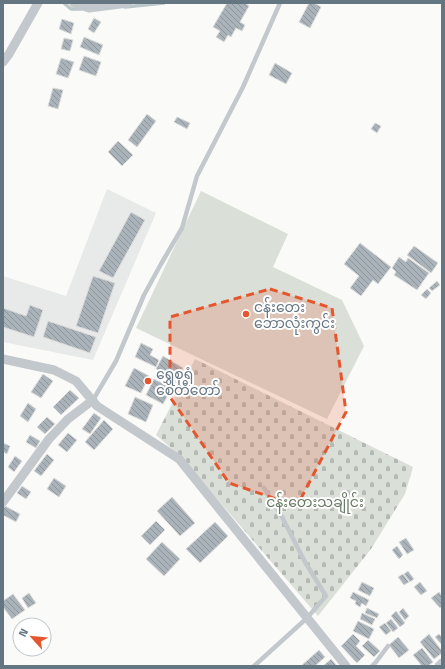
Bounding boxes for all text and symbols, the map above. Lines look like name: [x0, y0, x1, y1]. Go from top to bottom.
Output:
place label: ငန်းတေး ဘောလုံးကွင်း: [254, 296, 335, 335]
marker: ငန်းတေး ဘောလုံးကွင်း: [241, 309, 251, 319]
place label: ရွှေစုရုံ စေတီတော်: [156, 363, 221, 400]
marker: ရွှေစုရုံ စေတီတော်: [143, 376, 153, 386]
park label: ငန်းတေးသချိုင်း: [266, 491, 364, 514]
north arrow: [12, 617, 52, 657]
text: N: [14, 625, 32, 639]

